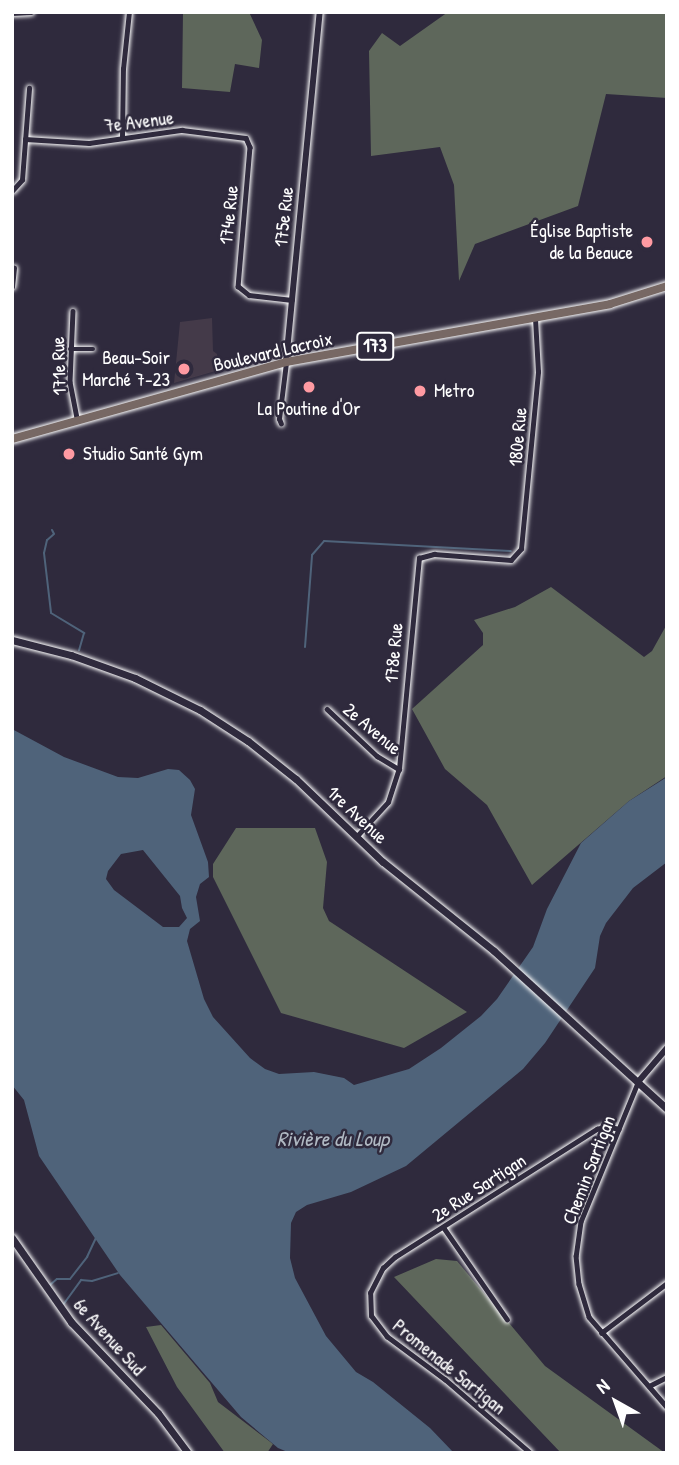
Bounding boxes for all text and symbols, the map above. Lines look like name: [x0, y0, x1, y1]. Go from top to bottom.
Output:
street label: 7e Avenue: [103, 106, 175, 138]
street label: 174e Rue: [215, 184, 243, 246]
street label: 175e Rue: [270, 186, 298, 248]
place label: Église Baptiste de la Beauce: [530, 220, 633, 264]
marker: Église Baptiste de la Beauce: [639, 234, 655, 250]
street label: Boulevard Lacroix: [211, 327, 335, 377]
road number: 173: [356, 332, 394, 360]
street label: 171e Rue: [47, 336, 71, 396]
place label: Beau-Soir Marché 7-23: [82, 347, 170, 391]
marker: Beau-Soir Marché 7-23: [176, 361, 192, 377]
marker: La Poutine d'Or: [301, 379, 317, 395]
place label: Metro: [434, 380, 474, 402]
marker: Metro: [412, 383, 428, 399]
place label: La Poutine d'Or: [258, 398, 360, 420]
street label: 180e Rue: [504, 406, 532, 468]
place label: Studio Santé Gym: [83, 443, 203, 465]
marker: Studio Santé Gym: [61, 446, 77, 462]
street label: 178e Rue: [380, 622, 408, 684]
street label: 2e Avenue: [338, 698, 406, 760]
street label: 1re Avenue: [322, 781, 392, 849]
street label: Chemin Sartigan: [558, 1112, 620, 1228]
water label: Rivière du Loup: [277, 1126, 389, 1152]
street label: 2e Rue Sartigan: [428, 1149, 530, 1227]
street label: 6e Avenue Sud: [68, 1294, 150, 1380]
street label: Promenade Sartigan: [388, 1314, 510, 1420]
north arrow: [581, 1367, 651, 1437]
text: N: [590, 1373, 615, 1399]

